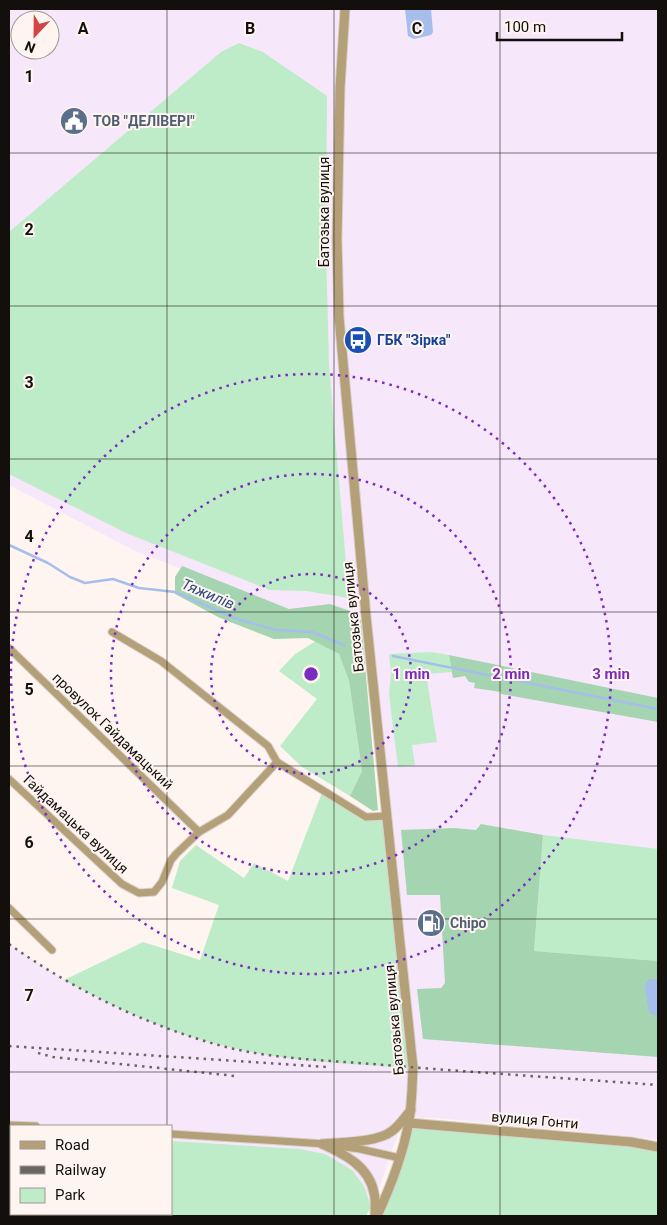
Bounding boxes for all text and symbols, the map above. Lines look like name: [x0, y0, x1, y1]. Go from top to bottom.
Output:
north arrow: [10, 10, 60, 60]
scale bar: [497, 10, 622, 42]
text: 100 m: [504, 18, 546, 36]
text: A: [78, 19, 89, 38]
text: B: [245, 19, 255, 38]
text: C: [412, 19, 422, 38]
text: N: [23, 38, 38, 56]
text: 1: [24, 67, 34, 86]
public building icon: ТОВ "ДЕЛІВЕРІ": [59, 106, 89, 136]
place label: ТОВ "ДЕЛІВЕРІ": [93, 113, 195, 129]
street label: Батозька вулиця: [316, 157, 332, 267]
text: 2: [24, 220, 34, 239]
bus stop icon: ГБК "Зірка": [343, 325, 373, 355]
place label: ГБК "Зірка": [377, 332, 451, 348]
text: 3: [24, 373, 34, 392]
text: 4: [24, 527, 34, 546]
street label: Батозька вулиця: [339, 561, 367, 673]
water label: Тяжилів: [179, 575, 237, 613]
centre of rings: [302, 665, 320, 683]
text: 1 min: [392, 665, 430, 683]
text: 2 min: [492, 665, 530, 683]
text: 3 min: [592, 665, 630, 683]
street label: провулок Гайдамацький: [50, 669, 176, 793]
text: 5: [24, 680, 34, 699]
street label: Гайдамацька вулиця: [20, 771, 132, 877]
text: 6: [24, 833, 34, 852]
fuel station icon: Chipo: [416, 908, 446, 938]
place label: Chipo: [450, 915, 487, 931]
street label: Батозька вулиця: [381, 964, 407, 1076]
text: 7: [24, 986, 34, 1005]
street label: вулиця Гонти: [491, 1108, 579, 1132]
legend: [10, 1125, 172, 1215]
text: Road: [55, 1136, 89, 1154]
text: Railway: [55, 1161, 106, 1179]
text: Park: [55, 1186, 86, 1204]

